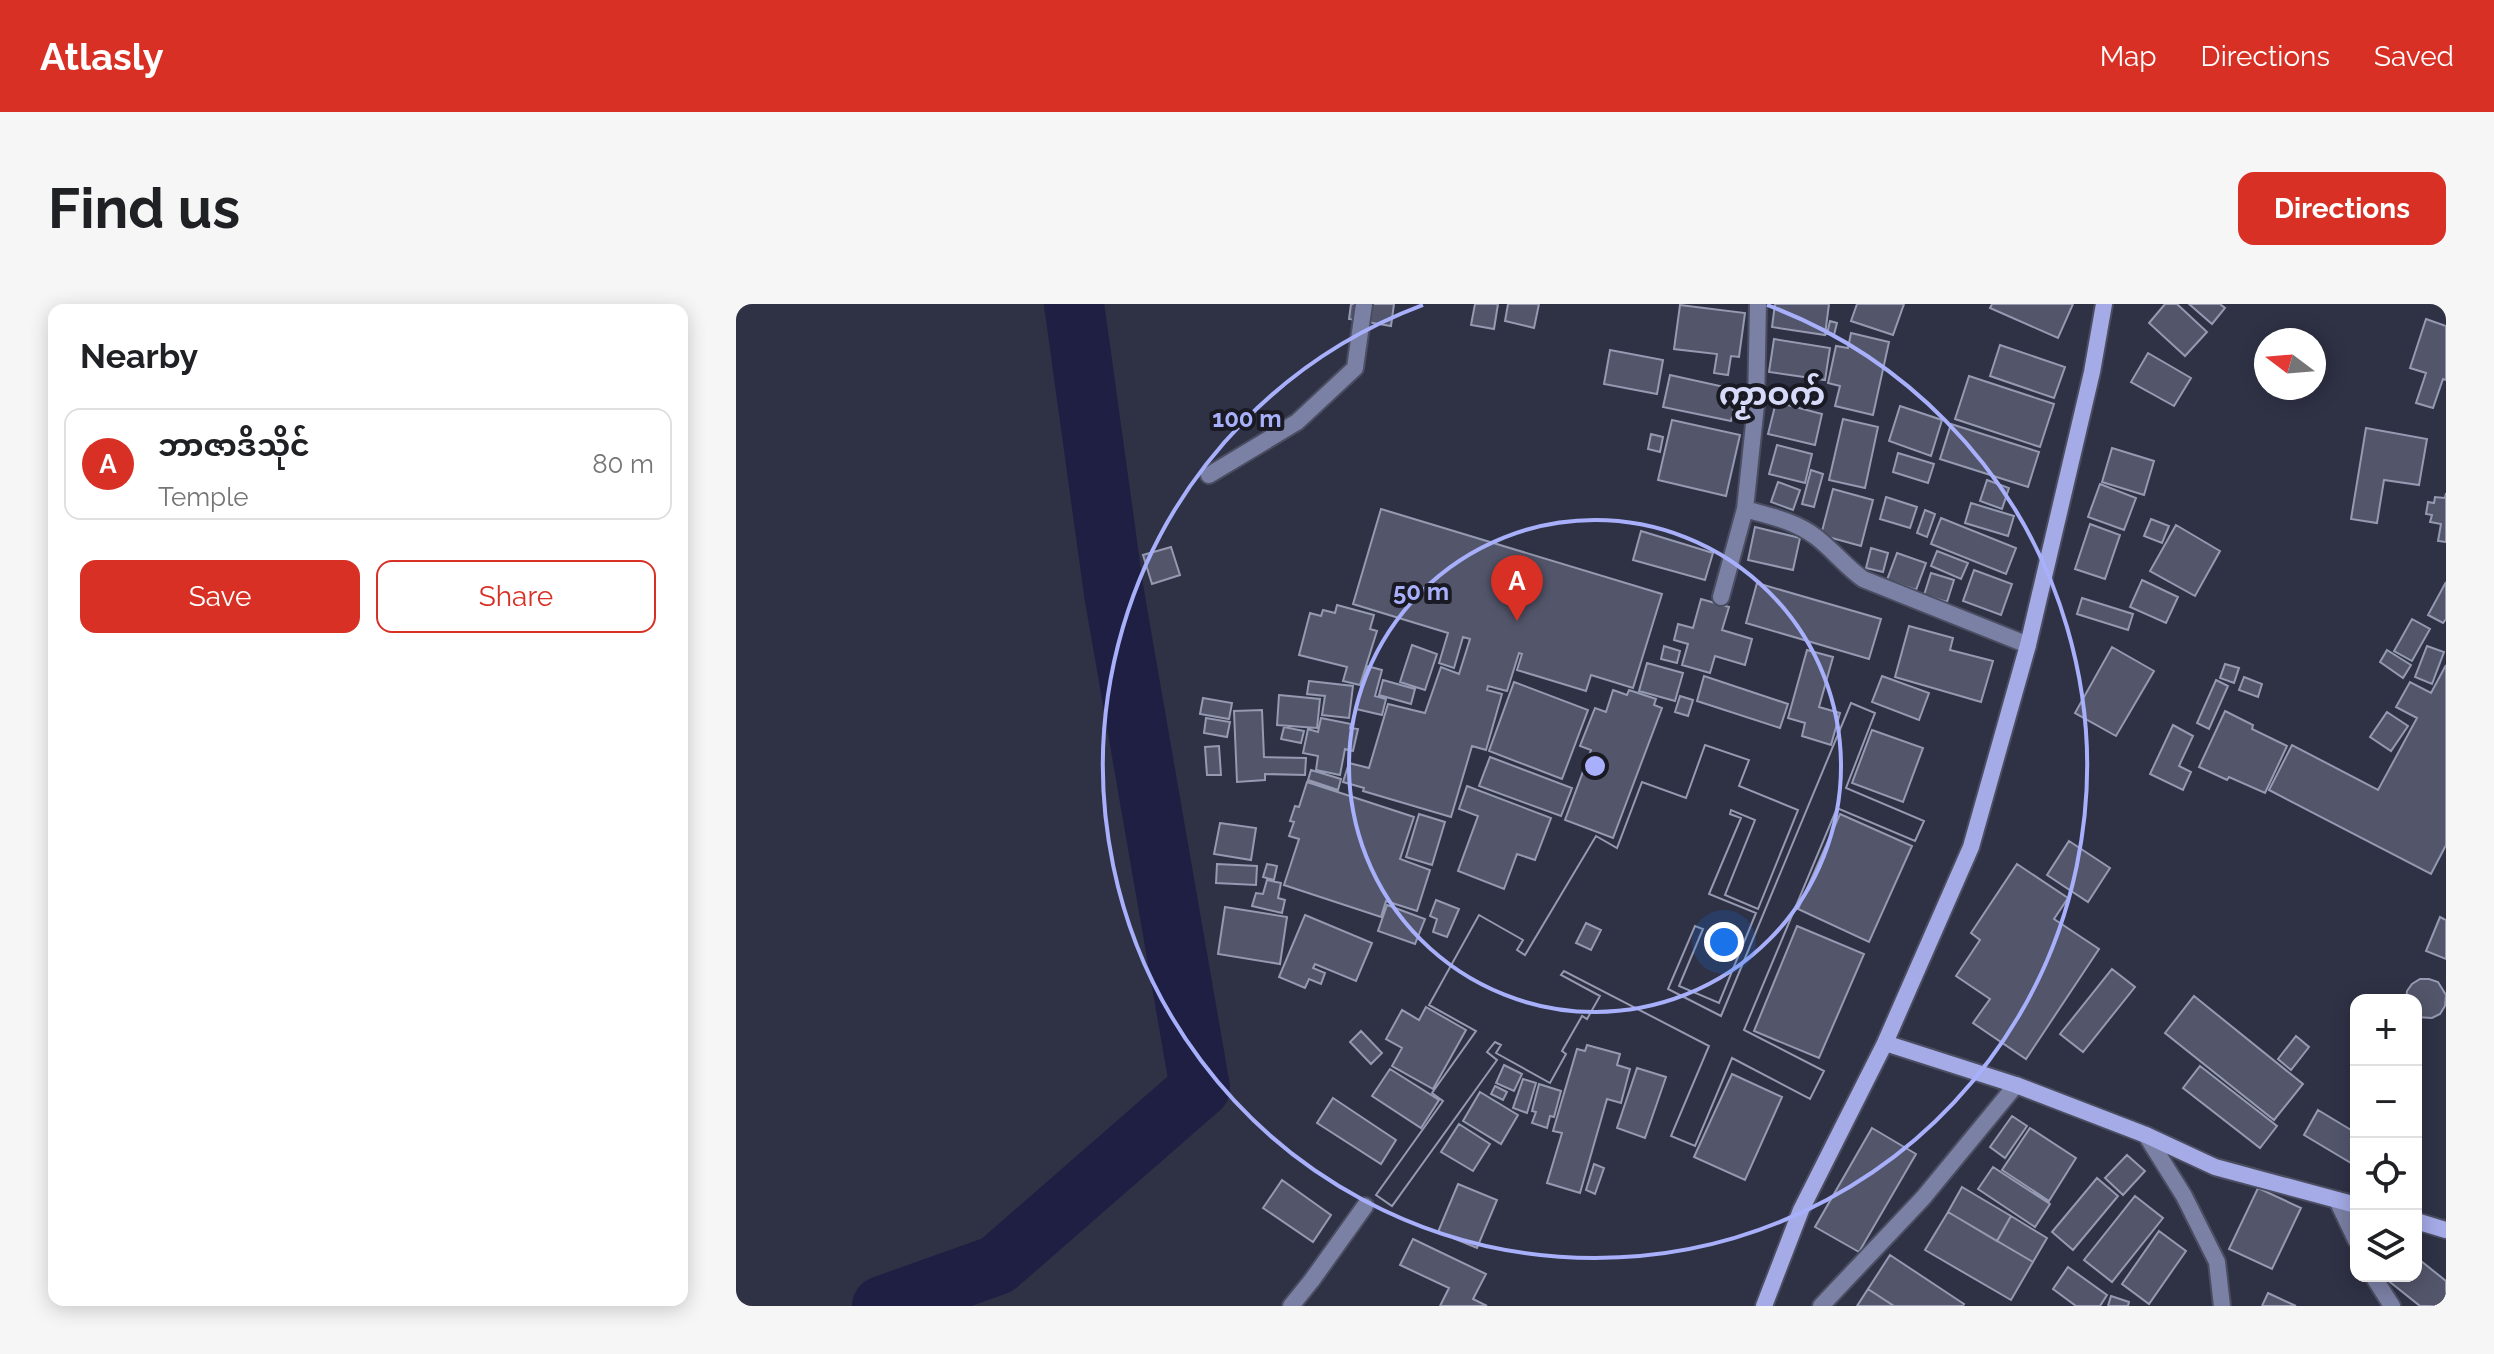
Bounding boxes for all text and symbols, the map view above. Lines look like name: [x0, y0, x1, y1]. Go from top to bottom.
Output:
text: Atlasly: [40, 34, 164, 79]
text: Map: [2100, 40, 2157, 73]
text: Directions: [2201, 40, 2330, 73]
text: Saved: [2374, 40, 2454, 73]
button: Directions: [2238, 172, 2446, 245]
text: Find us: [48, 175, 240, 241]
north arrow: [2254, 328, 2326, 400]
text: Nearby: [80, 336, 198, 376]
district label: ကၟာဝက်: [1719, 372, 1825, 420]
text: 100 m: [1212, 404, 1282, 433]
text: ဘာဇာဒိသိုင်: [158, 428, 310, 463]
text: A: [99, 449, 117, 479]
text: 80 m: [592, 449, 654, 479]
text: Temple: [158, 482, 248, 512]
pin: A: [1491, 555, 1543, 621]
button: Save: [80, 560, 360, 633]
button: Share: [376, 560, 656, 633]
text: 50 m: [1393, 577, 1449, 606]
centre of rings: [1581, 752, 1609, 780]
your location: [1704, 922, 1744, 962]
map controls: [2350, 994, 2422, 1282]
button: +: [2350, 994, 2422, 1066]
button: −: [2350, 1066, 2422, 1138]
button: locate: [2350, 1138, 2422, 1210]
button: layers: [2350, 1210, 2422, 1282]

